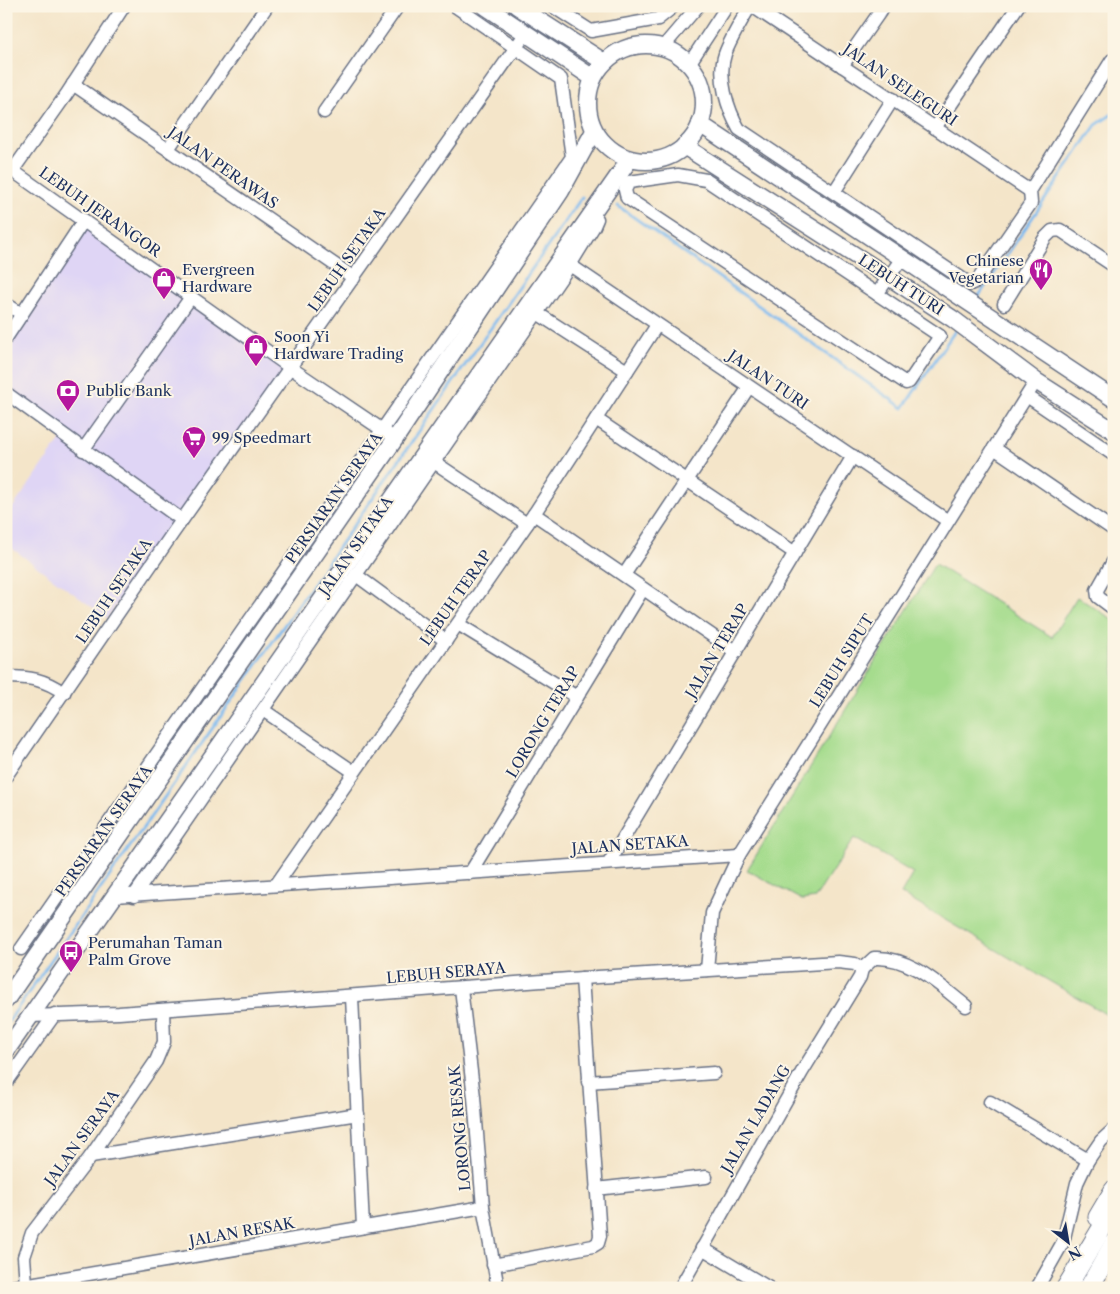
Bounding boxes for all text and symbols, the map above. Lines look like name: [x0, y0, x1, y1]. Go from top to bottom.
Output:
street label: JALAN SELEGURI: [838, 38, 961, 130]
street label: JALAN PERAWAS: [163, 121, 282, 213]
street label: LEBUH JERANGOR: [36, 162, 166, 261]
street label: LEBUH SETAKA: [304, 203, 390, 315]
street label: LEBUH TURI: [855, 250, 948, 319]
place label: Chinese Vegetarian: [947, 251, 1025, 287]
restaurant icon: Chinese Vegetarian: [1028, 257, 1054, 291]
place label: Evergreen Hardware: [182, 260, 255, 296]
shop icon: Evergreen Hardware: [151, 266, 177, 300]
place label: Soon Yi Hardware Trading: [274, 327, 403, 363]
shop icon: Soon Yi Hardware Trading: [243, 333, 269, 367]
street label: JALAN TURI: [723, 345, 812, 413]
bank icon: Public Bank: [55, 378, 81, 412]
place label: Public Bank: [86, 381, 173, 400]
supermarket icon: 99 Speedmart: [181, 425, 207, 459]
place label: 99 Speedmart: [212, 428, 312, 447]
street label: PERSIARAN SERAYA: [281, 428, 387, 567]
street label: JALAN SETAKA: [313, 492, 397, 601]
street label: LEBUH SETAKA: [72, 534, 156, 647]
street label: LEBUH TERAP: [416, 546, 496, 649]
street label: JALAN TERAP: [680, 600, 752, 703]
street label: LEBUH SIPUT: [805, 610, 878, 711]
street label: LORONG TERAP: [502, 662, 583, 781]
street label: PERSIARAN SERAYA: [51, 761, 157, 900]
street label: JALAN SETAKA: [569, 831, 690, 858]
place label: Perumahan Taman Palm Grove: [88, 933, 223, 969]
bus stop icon: Perumahan Taman Palm Grove: [58, 939, 84, 973]
street label: LEBUH SERAYA: [385, 958, 507, 987]
street label: JALAN LADANG: [716, 1061, 794, 1178]
street label: LORONG RESAK: [444, 1063, 474, 1192]
street label: JALAN SERAYA: [39, 1085, 124, 1191]
street label: JALAN RESAK: [186, 1213, 297, 1250]
north arrow: [1042, 1216, 1092, 1266]
text: N: [1065, 1242, 1085, 1264]

